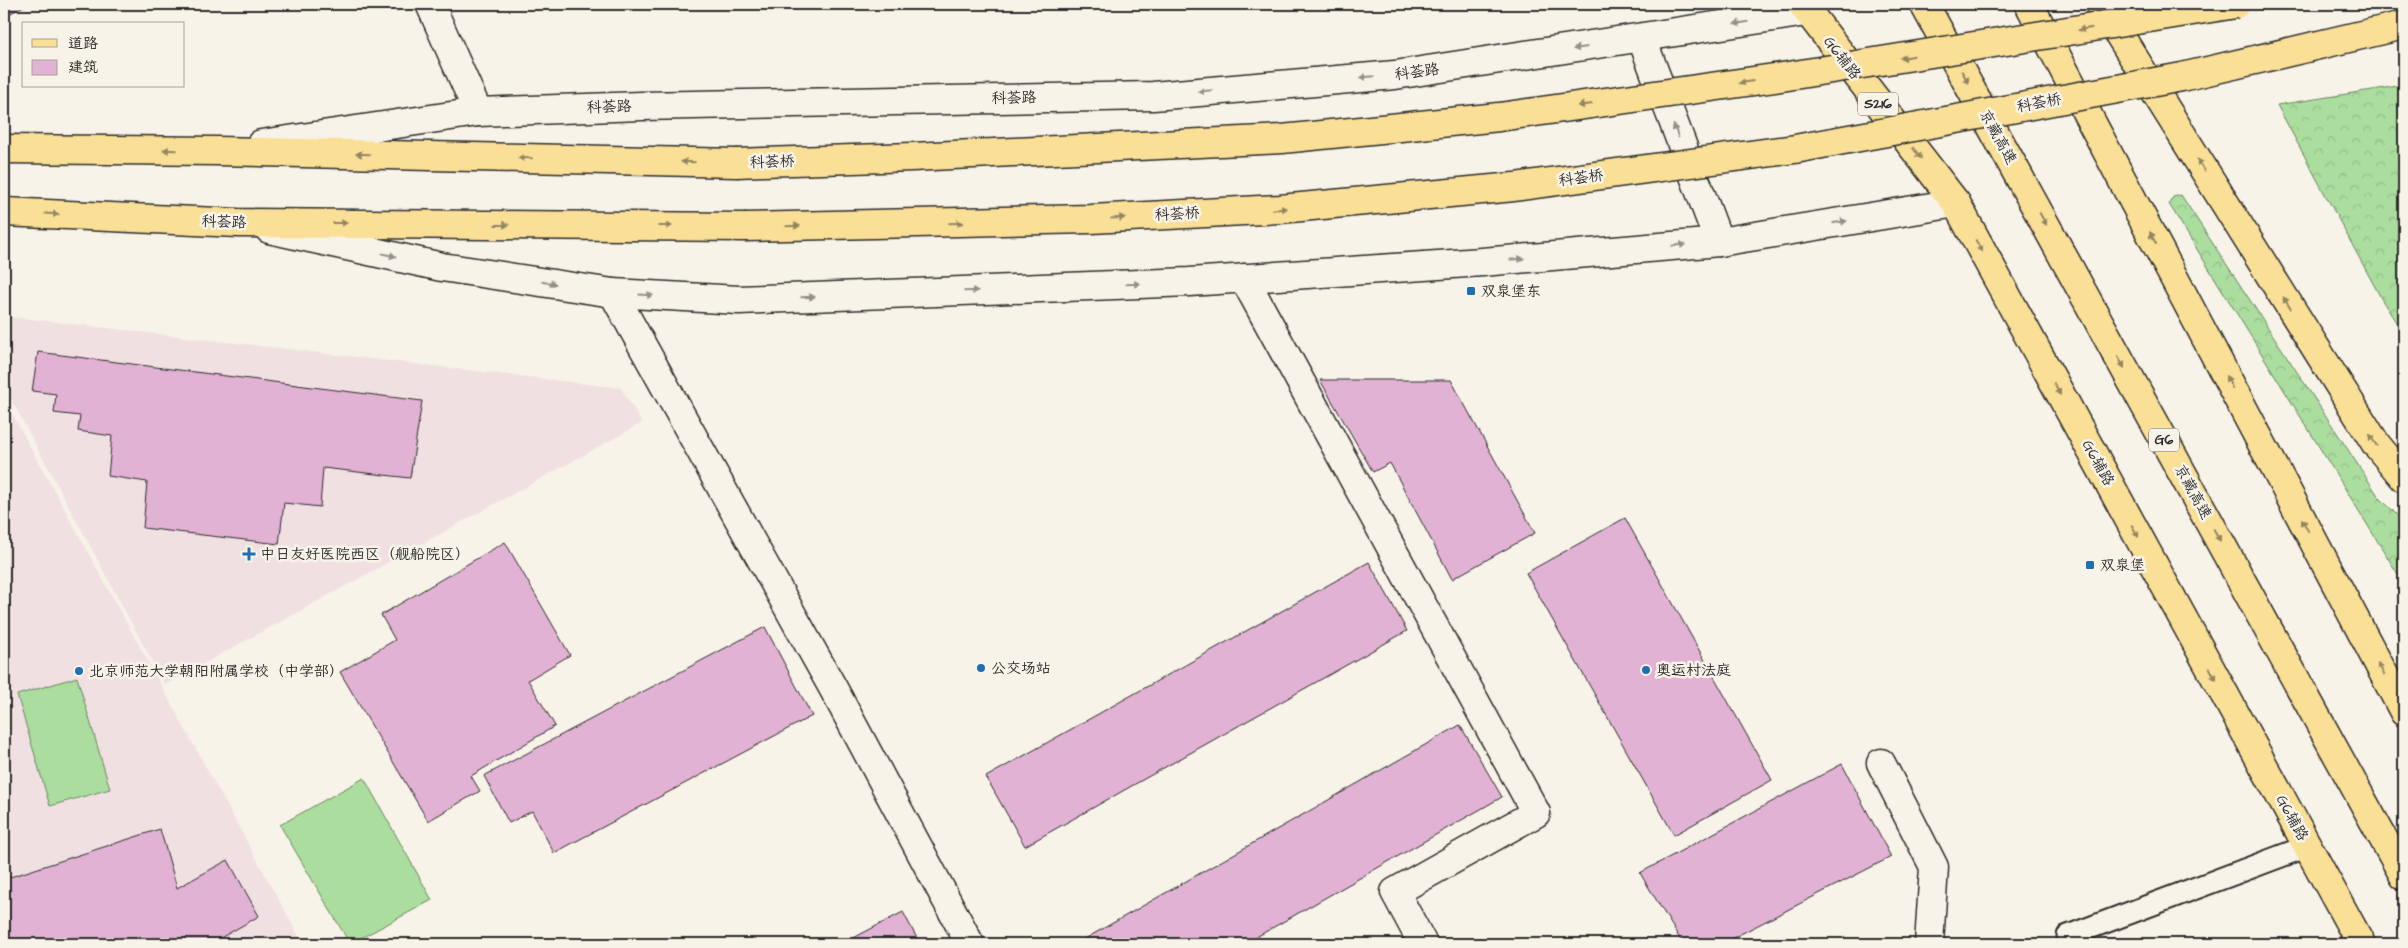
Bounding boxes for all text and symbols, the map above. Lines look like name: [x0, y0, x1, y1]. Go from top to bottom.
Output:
one-way arrow: [1732, 19, 1748, 27]
legend: [22, 22, 185, 88]
one-way arrow: [2076, 25, 2092, 33]
street label: G6辅路: [1818, 32, 1866, 84]
text: 道路: [68, 33, 98, 54]
one-way arrow: [1572, 44, 1588, 52]
one-way arrow: [1898, 53, 1914, 61]
text: 建筑: [68, 57, 98, 78]
street label: 科荟路: [1393, 58, 1441, 86]
one-way arrow: [1961, 70, 1969, 84]
one-way arrow: [1359, 74, 1375, 82]
one-way arrow: [1738, 78, 1754, 86]
street label: 科荟路: [991, 87, 1037, 109]
one-way arrow: [1197, 87, 1213, 95]
street label: 科荟桥: [2015, 88, 2063, 118]
road number: S216: [1858, 92, 1898, 116]
street label: 科荟路: [586, 96, 632, 118]
one-way arrow: [1577, 101, 1593, 109]
street label: 京藏高速: [1974, 106, 2022, 168]
one-way arrow: [1672, 124, 1680, 138]
one-way arrow: [161, 146, 177, 154]
one-way arrow: [1911, 146, 1922, 159]
one-way arrow: [355, 150, 371, 158]
street label: 科荟桥: [749, 151, 795, 173]
one-way arrow: [517, 154, 533, 162]
one-way arrow: [679, 158, 695, 166]
one-way arrow: [2196, 158, 2205, 171]
street label: 科荟桥: [1557, 164, 1605, 192]
street label: 科荟桥: [1154, 202, 1200, 226]
one-way arrow: [1272, 204, 1288, 212]
one-way arrow: [45, 210, 61, 218]
street label: 科荟路: [201, 211, 247, 233]
one-way arrow: [2039, 212, 2047, 227]
one-way arrow: [1110, 213, 1126, 221]
one-way arrow: [1832, 218, 1848, 226]
one-way arrow: [948, 219, 964, 227]
one-way arrow: [332, 220, 348, 228]
one-way arrow: [494, 221, 510, 229]
one-way arrow: [657, 222, 673, 230]
one-way arrow: [785, 222, 801, 230]
one-way arrow: [2149, 231, 2157, 245]
one-way arrow: [1975, 239, 1983, 253]
one-way arrow: [1672, 241, 1688, 249]
one-way arrow: [381, 252, 397, 260]
one-way arrow: [1510, 254, 1526, 262]
one-way arrow: [541, 279, 557, 287]
one-way arrow: [1125, 280, 1141, 288]
place label: 双泉堡东: [1481, 281, 1541, 302]
marker: 双泉堡东: [1465, 285, 1477, 297]
one-way arrow: [963, 286, 979, 294]
one-way arrow: [638, 291, 654, 299]
one-way arrow: [801, 293, 817, 301]
one-way arrow: [2282, 296, 2292, 309]
one-way arrow: [2117, 355, 2126, 368]
one-way arrow: [2225, 374, 2233, 389]
one-way arrow: [2053, 381, 2061, 396]
road number: G6: [2149, 428, 2179, 452]
one-way arrow: [2368, 433, 2378, 447]
street label: G6辅路: [2077, 436, 2119, 490]
street label: 京藏高速: [2169, 461, 2217, 523]
one-way arrow: [2301, 518, 2309, 533]
one-way arrow: [2131, 524, 2139, 539]
one-way arrow: [2212, 528, 2221, 542]
place label: 中日友好医院西区（舰船院区）: [260, 544, 470, 565]
marker: 中日友好医院西区（舰船院区）: [242, 547, 256, 561]
place label: 双泉堡: [2100, 555, 2145, 576]
marker: 双泉堡: [2084, 559, 2096, 571]
place label: 公交场站: [991, 658, 1051, 679]
place label: 奥运村法庭: [1656, 660, 1731, 681]
place label: 北京师范大学朝阳附属学校（中学部）: [89, 661, 344, 682]
marker: 公交场站: [975, 662, 987, 674]
one-way arrow: [2377, 662, 2386, 676]
marker: 奥运村法庭: [1640, 664, 1652, 676]
marker: 北京师范大学朝阳附属学校（中学部）: [73, 665, 85, 677]
one-way arrow: [2209, 666, 2217, 681]
street label: G6辅路: [2271, 791, 2313, 845]

